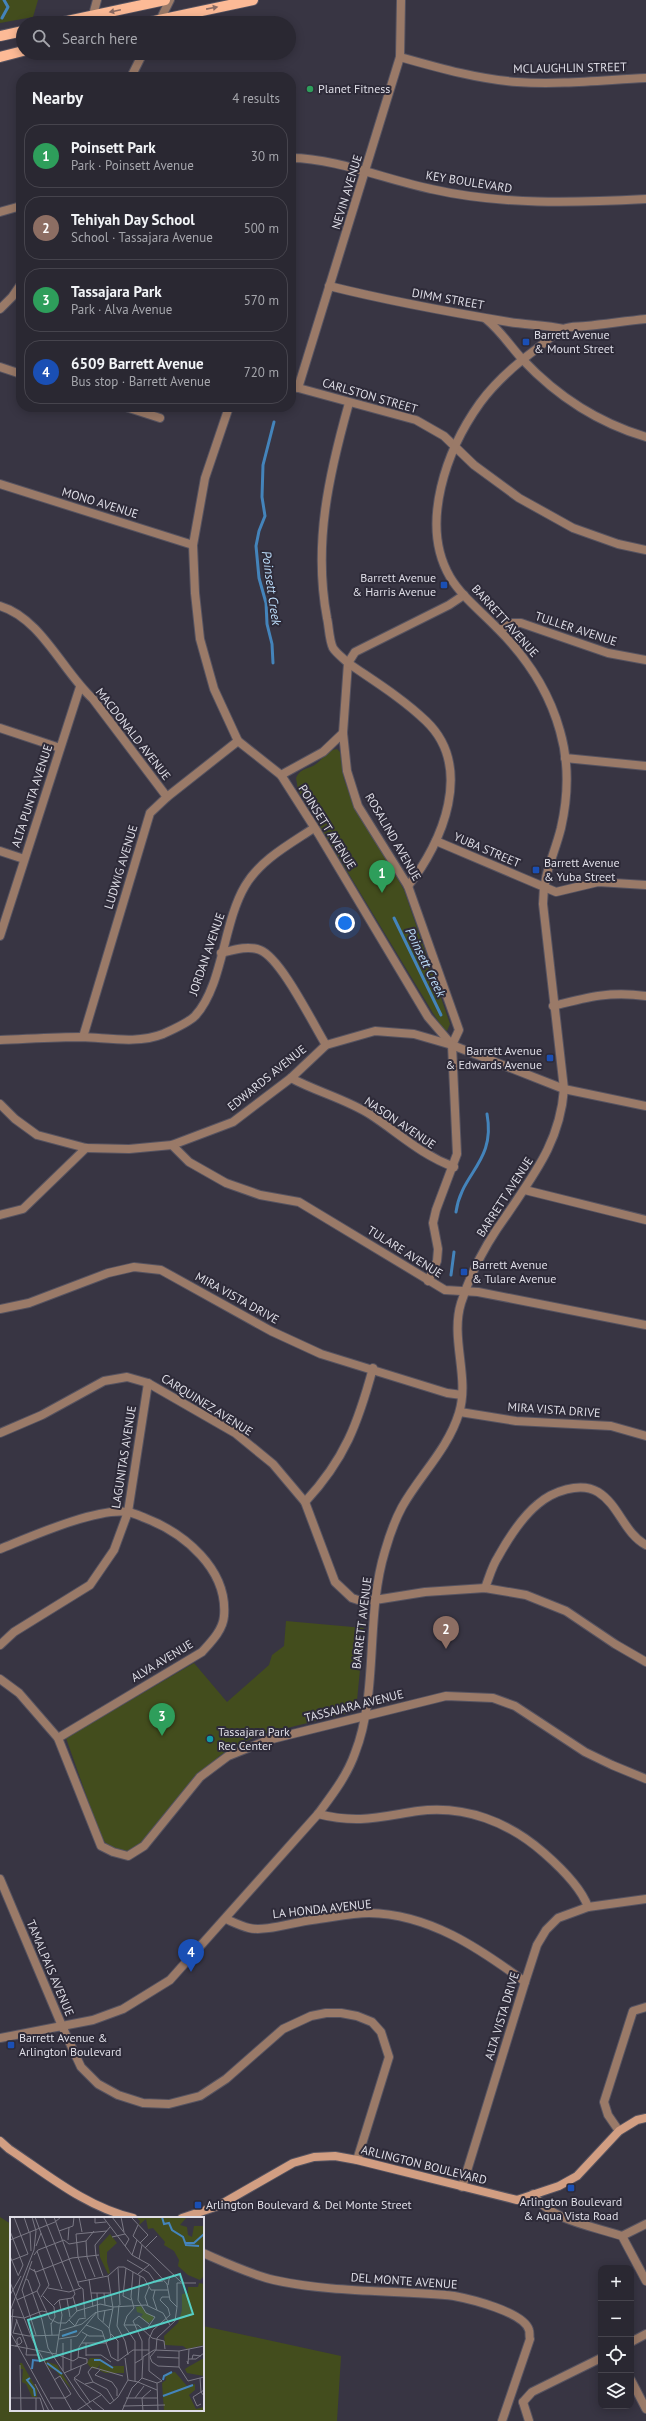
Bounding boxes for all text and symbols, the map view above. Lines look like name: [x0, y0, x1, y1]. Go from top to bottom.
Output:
one-way arrow: [206, 5, 219, 11]
one-way arrow: [109, 8, 122, 14]
search box: [16, 16, 296, 60]
icon: search: [30, 27, 52, 49]
text: Search here: [62, 29, 138, 48]
street label: MCLAUGHLIN STREET: [513, 59, 627, 76]
place label: Planet Fitness: [318, 81, 390, 96]
marker: Planet Fitness: [305, 84, 315, 94]
text: Nearby: [32, 87, 83, 109]
text: 4 results: [232, 90, 280, 107]
text: Poinsett Park: [71, 138, 156, 157]
text: 1: [42, 148, 50, 165]
text: 30 m: [251, 148, 279, 165]
street label: NEVIN AVENUE: [328, 152, 365, 231]
text: Park · Poinsett Avenue: [71, 157, 194, 174]
street label: KEY BOULEVARD: [425, 167, 514, 196]
text: Tehiyah Day School: [71, 210, 195, 229]
text: 2: [42, 220, 50, 237]
text: 500 m: [244, 220, 279, 237]
text: School · Tassajara Avenue: [71, 229, 213, 246]
text: Tassajara Park: [71, 282, 162, 301]
street label: DIMM STREET: [411, 285, 486, 312]
text: 3: [42, 292, 50, 309]
text: 570 m: [244, 292, 279, 309]
text: Park · Alva Avenue: [71, 301, 172, 318]
place label: Barrett Avenue & Mount Street: [534, 327, 614, 356]
marker: Barrett Avenue & Mount Street: [521, 337, 531, 347]
text: 6509 Barrett Avenue: [71, 354, 204, 373]
text: 4: [42, 364, 50, 381]
text: 720 m: [244, 364, 279, 381]
text: Bus stop · Barrett Avenue: [71, 373, 211, 390]
street label: CARLSTON STREET: [321, 375, 420, 416]
street label: MONO AVENUE: [60, 484, 140, 521]
water label: Poinsett Creek: [258, 550, 285, 628]
place label: Barrett Avenue & Harris Avenue: [352, 570, 436, 599]
marker: Barrett Avenue & Harris Avenue: [439, 580, 449, 590]
street label: BARRETT AVENUE: [469, 581, 542, 660]
street label: TULLER AVENUE: [533, 608, 619, 649]
street label: MACDONALD AVENUE: [93, 684, 174, 783]
street label: ALTA PUNTA AVENUE: [8, 743, 55, 849]
street label: POINSETT AVENUE: [295, 782, 359, 872]
street label: ROSALIND AVENUE: [362, 790, 425, 883]
street label: LUDWIG AVENUE: [101, 823, 140, 911]
street label: YUBA STREET: [452, 829, 523, 870]
place label: Barrett Avenue & Yuba Street: [544, 855, 620, 884]
pin: 1: [369, 860, 395, 893]
marker: Barrett Avenue & Yuba Street: [531, 865, 541, 875]
street label: JORDAN AVENUE: [185, 911, 228, 998]
your location: [335, 913, 355, 933]
water label: Poinsett Creek: [401, 925, 450, 1001]
street label: EDWARDS AVENUE: [224, 1041, 309, 1114]
place label: Barrett Avenue & Edwards Avenue: [445, 1043, 542, 1072]
marker: Barrett Avenue & Edwards Avenue: [545, 1053, 555, 1063]
street label: NASON AVENUE: [362, 1093, 439, 1152]
street label: BARRETT AVENUE: [473, 1154, 536, 1240]
street label: TULARE AVENUE: [365, 1222, 446, 1281]
place label: Barrett Avenue & Tulare Avenue: [472, 1257, 556, 1286]
marker: Barrett Avenue & Tulare Avenue: [459, 1267, 469, 1277]
street label: MIRA VISTA DRIVE: [193, 1268, 282, 1327]
street label: CARQUINEZ AVENUE: [159, 1370, 256, 1439]
street label: MIRA VISTA DRIVE: [507, 1399, 601, 1420]
street label: LAGUNITAS AVENUE: [108, 1404, 139, 1509]
street label: BARRETT AVENUE: [348, 1576, 375, 1670]
pin: 2: [433, 1616, 459, 1649]
street label: ALVA AVENUE: [128, 1636, 195, 1685]
street label: TASSAJARA AVENUE: [303, 1686, 405, 1725]
pin: 3: [149, 1703, 175, 1736]
place label: Tassajara Park Rec Center: [218, 1724, 290, 1753]
marker: Tassajara Park Rec Center: [205, 1734, 215, 1744]
street label: LA HONDA AVENUE: [272, 1896, 372, 1921]
street label: TAMALPAIS AVENUE: [23, 1917, 78, 2018]
pin: 4: [178, 1939, 204, 1972]
street label: ALTA VISTA DRIVE: [481, 1970, 522, 2062]
place label: Barrett Avenue & Arlington Boulevard: [19, 2030, 121, 2059]
marker: Barrett Avenue & Arlington Boulevard: [6, 2040, 16, 2050]
street label: ARLINGTON BOULEVARD: [360, 2142, 489, 2187]
marker: Arlington Boulevard & Aqua Vista Road: [566, 2183, 576, 2193]
place label: Arlington Boulevard & Aqua Vista Road: [520, 2194, 622, 2223]
place label: Arlington Boulevard & Del Monte Street: [206, 2197, 412, 2212]
marker: Arlington Boulevard & Del Monte Street: [193, 2200, 203, 2210]
inset map: [10, 2217, 204, 2411]
map controls: [598, 2265, 634, 2409]
button: +: [598, 2265, 634, 2301]
street label: DEL MONTE AVENUE: [350, 2269, 458, 2292]
button: −: [598, 2301, 634, 2337]
button: locate: [598, 2337, 634, 2373]
button: layers: [598, 2373, 634, 2409]

